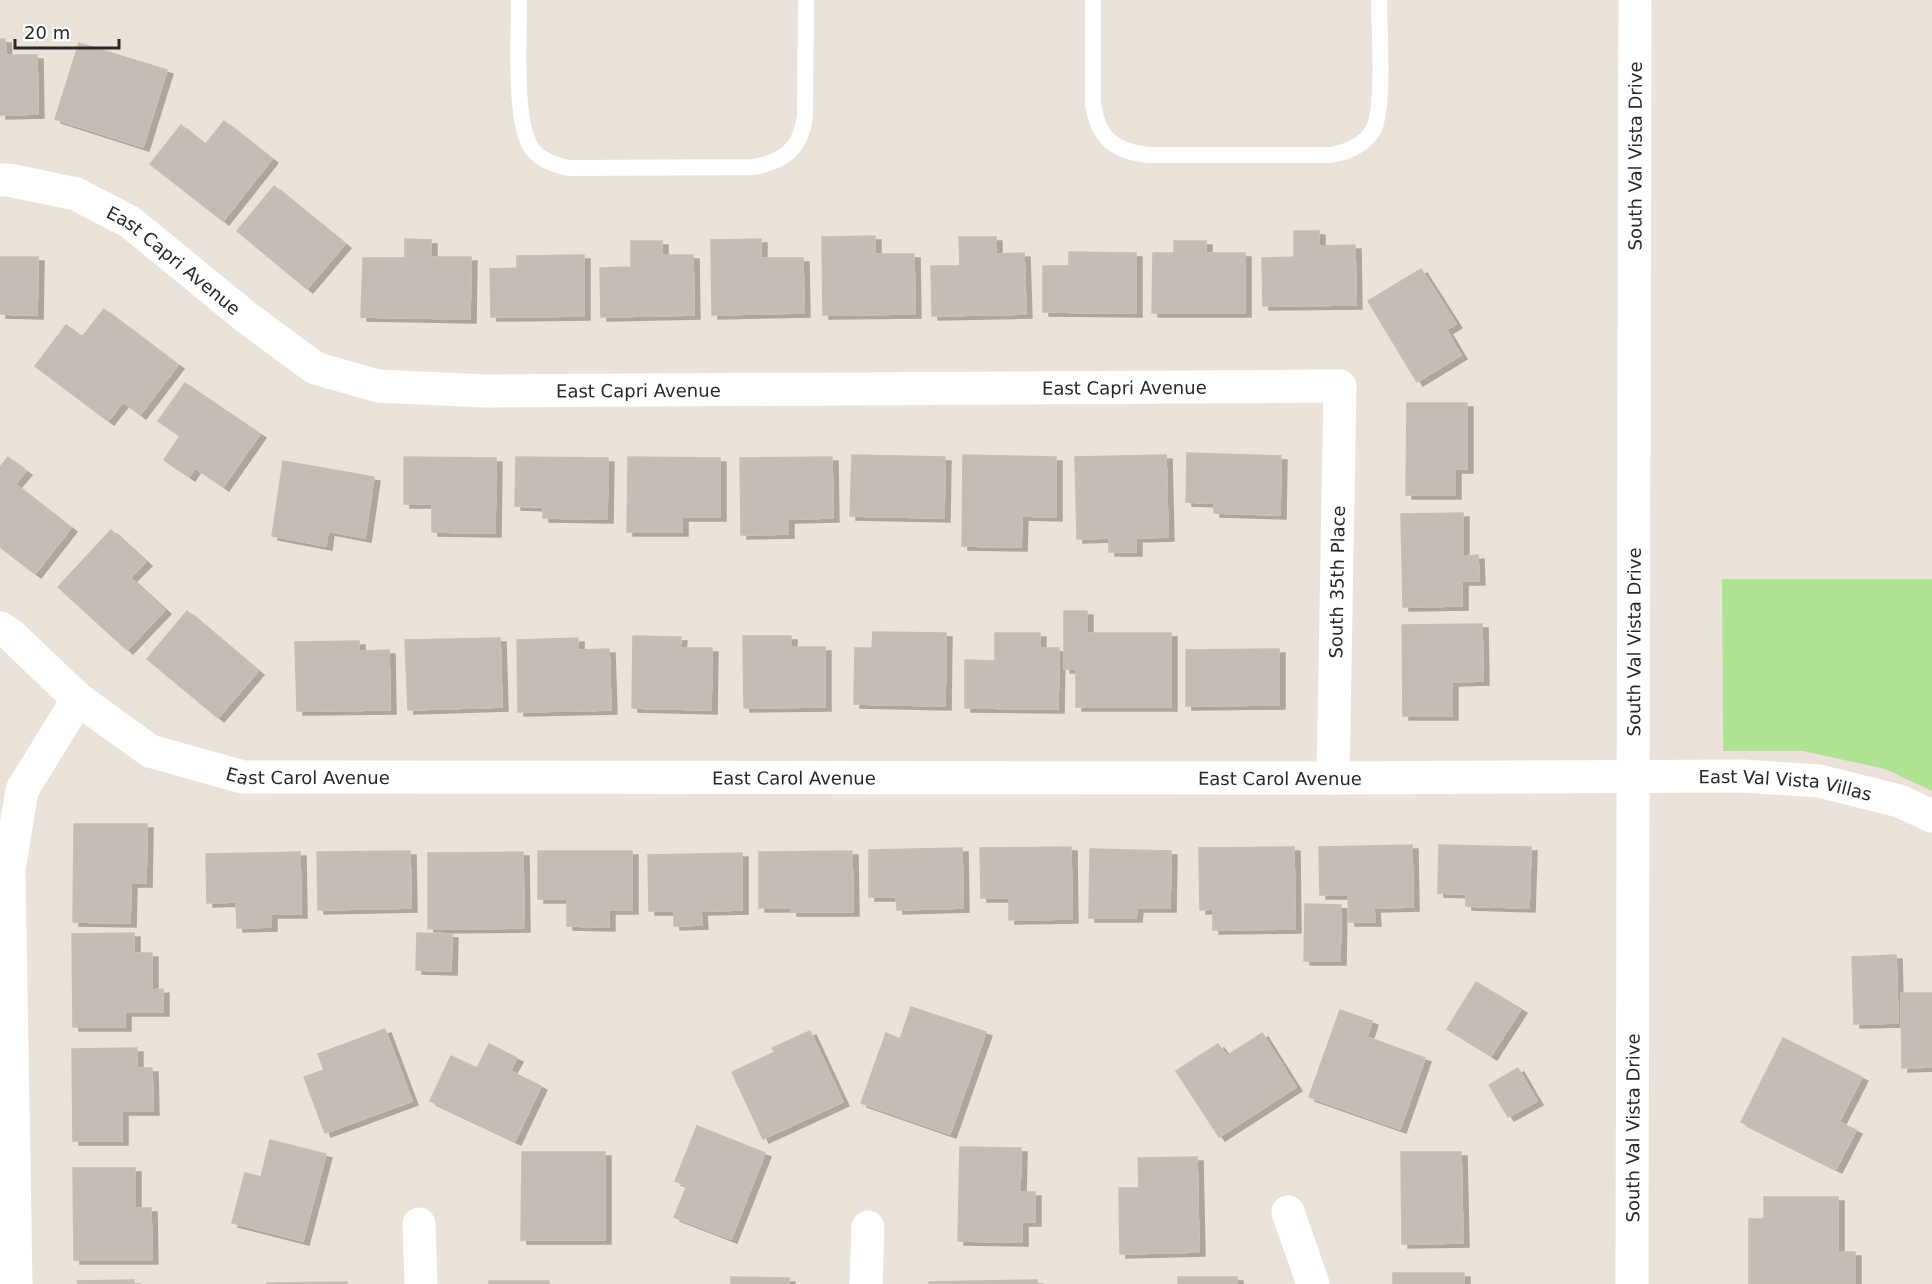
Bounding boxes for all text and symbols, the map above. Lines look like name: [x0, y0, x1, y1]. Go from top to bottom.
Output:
scale bar: [15, 12, 118, 50]
text: 20 m: [24, 22, 70, 43]
street label: South Val Vista Drive: [1624, 61, 1645, 251]
street label: East Capri Avenue: [103, 201, 245, 319]
street label: East Capri Avenue: [1042, 376, 1207, 398]
street label: East Capri Avenue: [556, 379, 721, 401]
street label: South 35th Place: [1325, 505, 1349, 659]
street label: South Val Vista Drive: [1623, 547, 1644, 737]
street label: East Carol Avenue: [224, 762, 390, 789]
street label: East Val Vista Villas: [1698, 765, 1874, 804]
street label: East Carol Avenue: [712, 767, 876, 788]
street label: East Carol Avenue: [1198, 767, 1362, 789]
street label: South Val Vista Drive: [1622, 1033, 1643, 1223]

